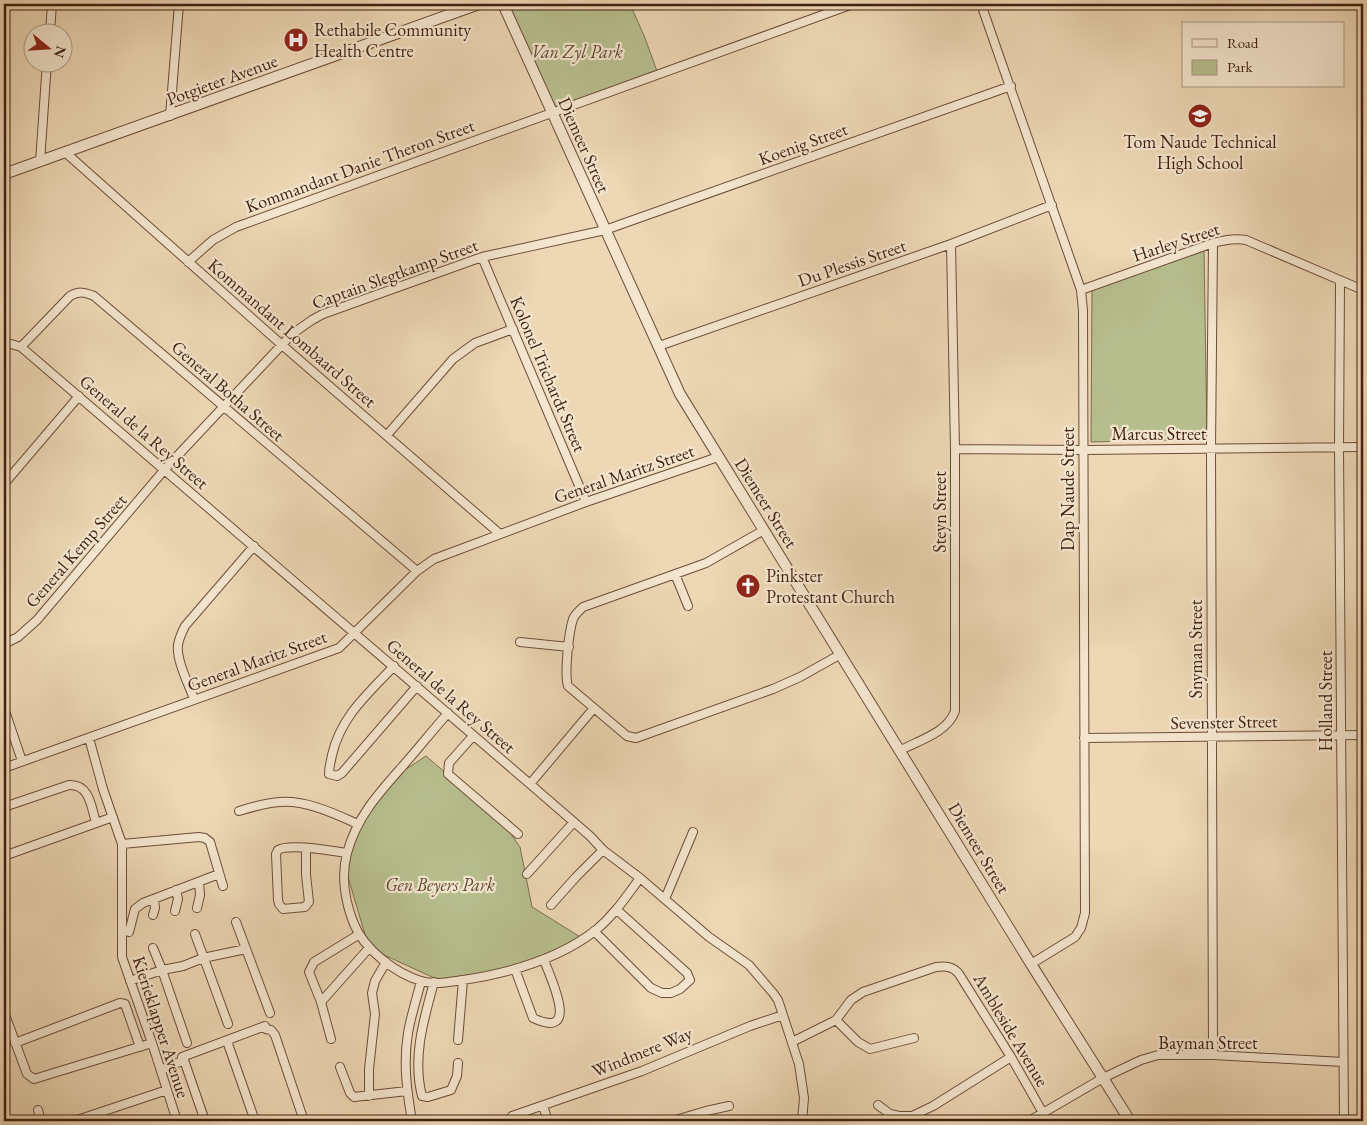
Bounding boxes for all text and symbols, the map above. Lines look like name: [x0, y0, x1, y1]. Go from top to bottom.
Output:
place label: Rethabile Community Health Centre: [314, 18, 471, 62]
north arrow: [22, 22, 72, 72]
legend: [1182, 22, 1344, 88]
hospital icon: Rethabile Community Health Centre: [283, 27, 309, 53]
text: Road: [1227, 33, 1259, 52]
park label: Van Zyl Park: [531, 40, 623, 64]
text: N: [50, 44, 71, 61]
street label: Potgieter Avenue: [163, 49, 281, 110]
text: Park: [1227, 57, 1254, 76]
street label: Diemeer Street: [553, 94, 616, 196]
school or university icon: Tom Naude Technical High School: [1187, 103, 1213, 129]
street label: Kommandant Danie Theron Street: [242, 113, 478, 218]
street label: Koenig Street: [755, 117, 851, 170]
place label: Tom Naude Technical High School: [1123, 130, 1277, 174]
street label: Harley Street: [1129, 217, 1223, 266]
street label: Captain Slegtkamp Street: [309, 233, 481, 314]
street label: Du Plessis Street: [795, 233, 909, 292]
street label: Kommandant Lombaard Street: [203, 253, 382, 412]
street label: Kolonel Trichardt Street: [505, 292, 592, 455]
street label: General Botha Street: [167, 335, 290, 446]
street label: General de la Rey Street: [75, 369, 214, 494]
street label: Marcus Street: [1112, 422, 1207, 445]
street label: Dap Naude Street: [1056, 427, 1079, 551]
street label: General Maritz Street: [551, 439, 697, 508]
street label: Diemeer Street: [730, 453, 803, 552]
street label: Steyn Street: [928, 471, 951, 553]
street label: General Kemp Street: [20, 489, 132, 612]
place label: Pinkster Protestant Church: [766, 564, 895, 608]
church icon: Pinkster Protestant Church: [735, 573, 761, 599]
street label: Snyman Street: [1184, 599, 1207, 698]
street label: General Maritz Street: [184, 624, 330, 696]
street label: General de la Rey Street: [382, 633, 521, 758]
street label: Holland Street: [1314, 650, 1337, 751]
street label: Sevenster Street: [1170, 709, 1278, 734]
street label: Diemeer Street: [943, 798, 1016, 898]
park label: Gen Beyers Park: [385, 873, 495, 897]
street label: Kierieklapper Avenue: [128, 953, 195, 1101]
street label: Ambleside Avenue: [968, 968, 1054, 1091]
street label: Windmere Way: [588, 1021, 696, 1082]
street label: Bayman Street: [1158, 1031, 1258, 1054]

